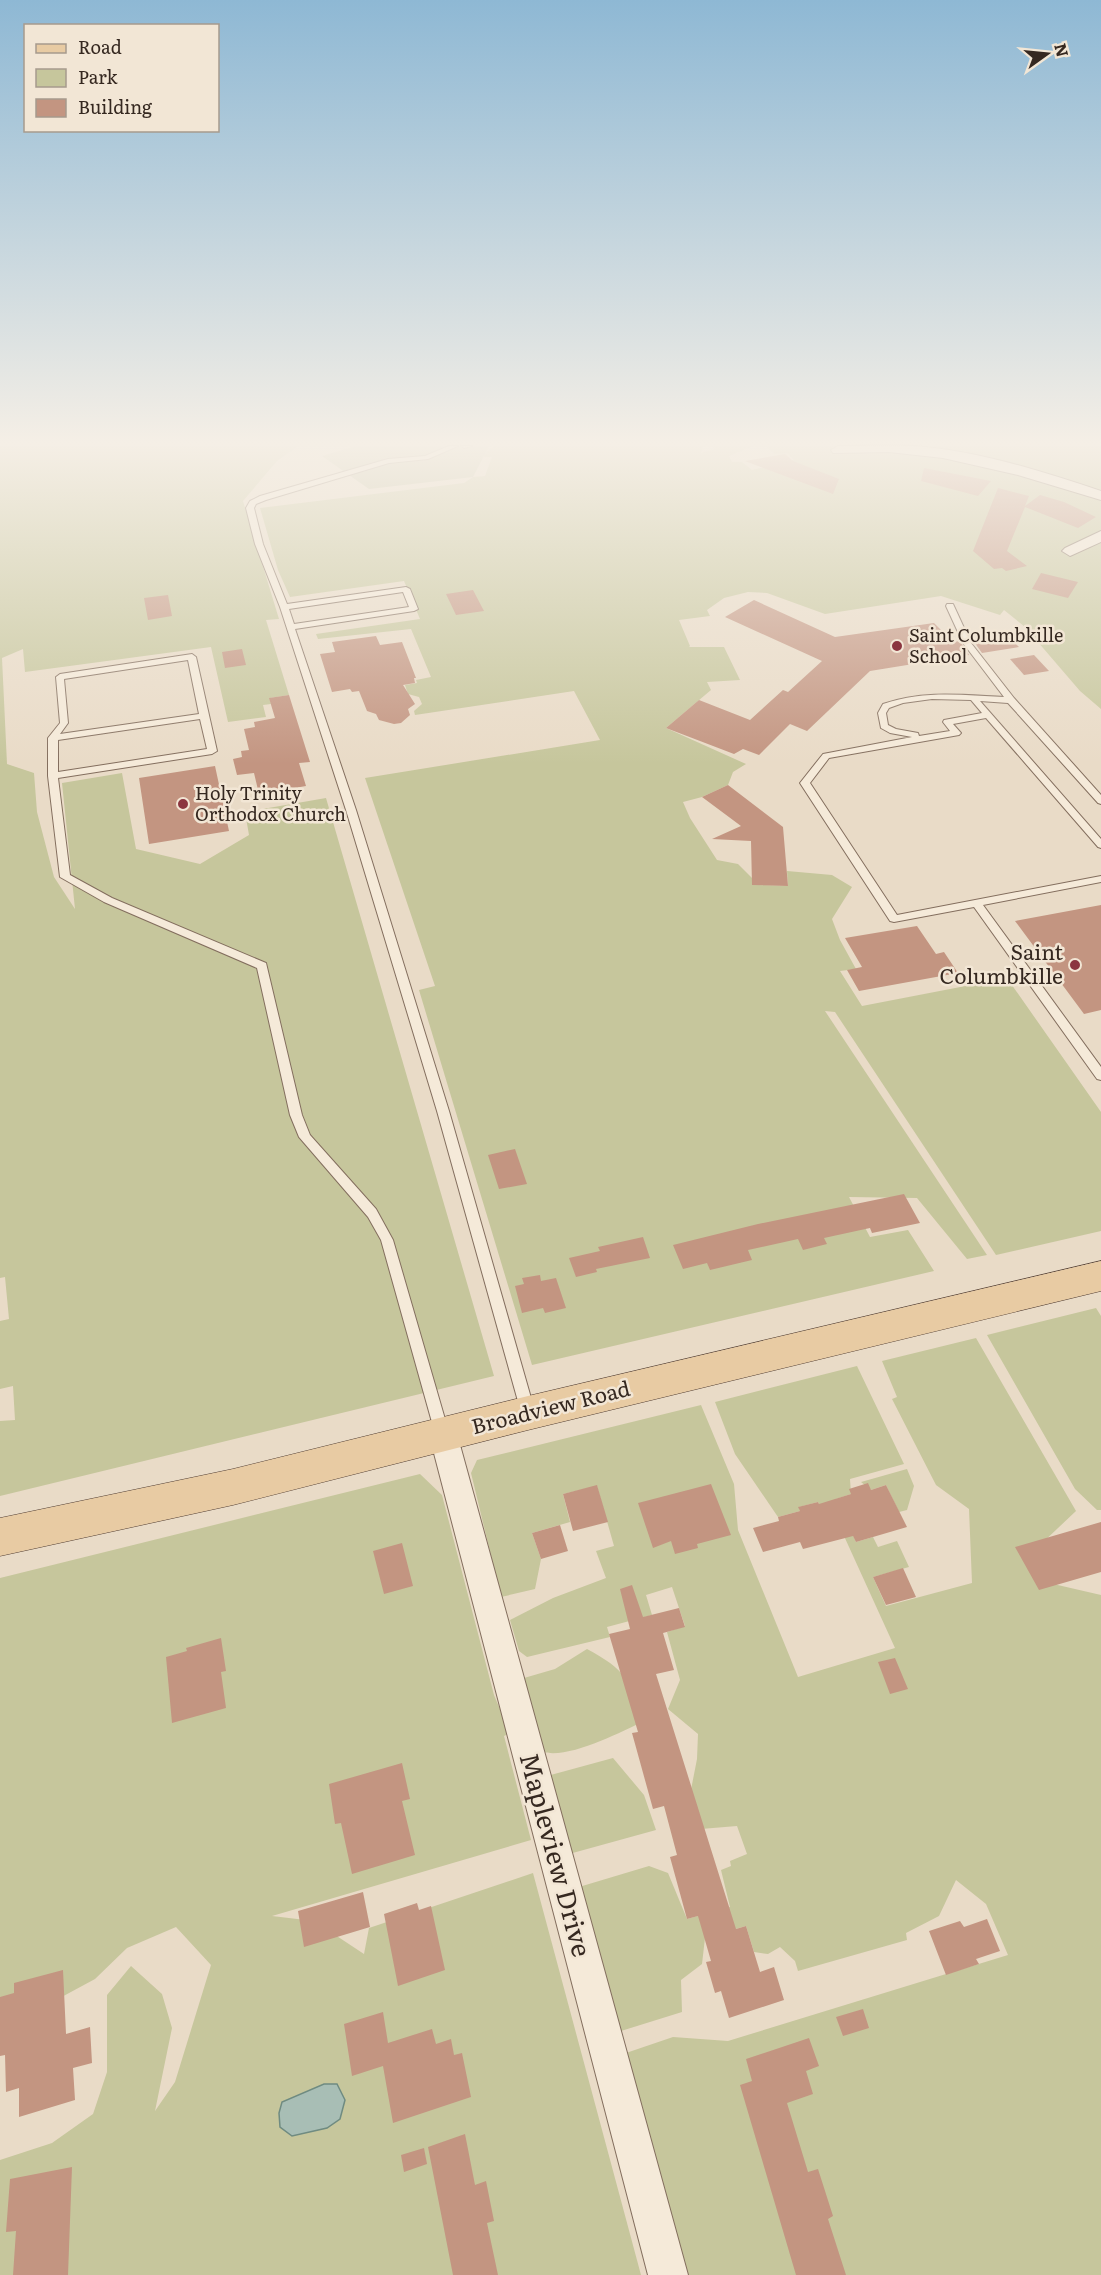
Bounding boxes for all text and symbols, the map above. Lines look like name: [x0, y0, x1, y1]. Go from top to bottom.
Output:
legend: [24, 24, 219, 132]
north arrow: [1017, 24, 1077, 84]
text: Road: [78, 33, 122, 60]
text: N: [1049, 40, 1076, 59]
text: Park: [78, 63, 119, 90]
text: Building: [78, 93, 153, 120]
place label: Saint Columbkille School: [909, 621, 1063, 669]
marker: Saint Columbkille School: [890, 639, 904, 653]
place label: Holy Trinity Orthodox Church: [195, 779, 346, 827]
marker: Holy Trinity Orthodox Church: [176, 797, 190, 811]
place label: Saint Columbkille: [940, 935, 1064, 990]
marker: Saint Columbkille: [1068, 958, 1082, 972]
street label: Broadview Road: [468, 1371, 633, 1440]
street label: Mapleview Drive: [511, 1748, 603, 1961]

